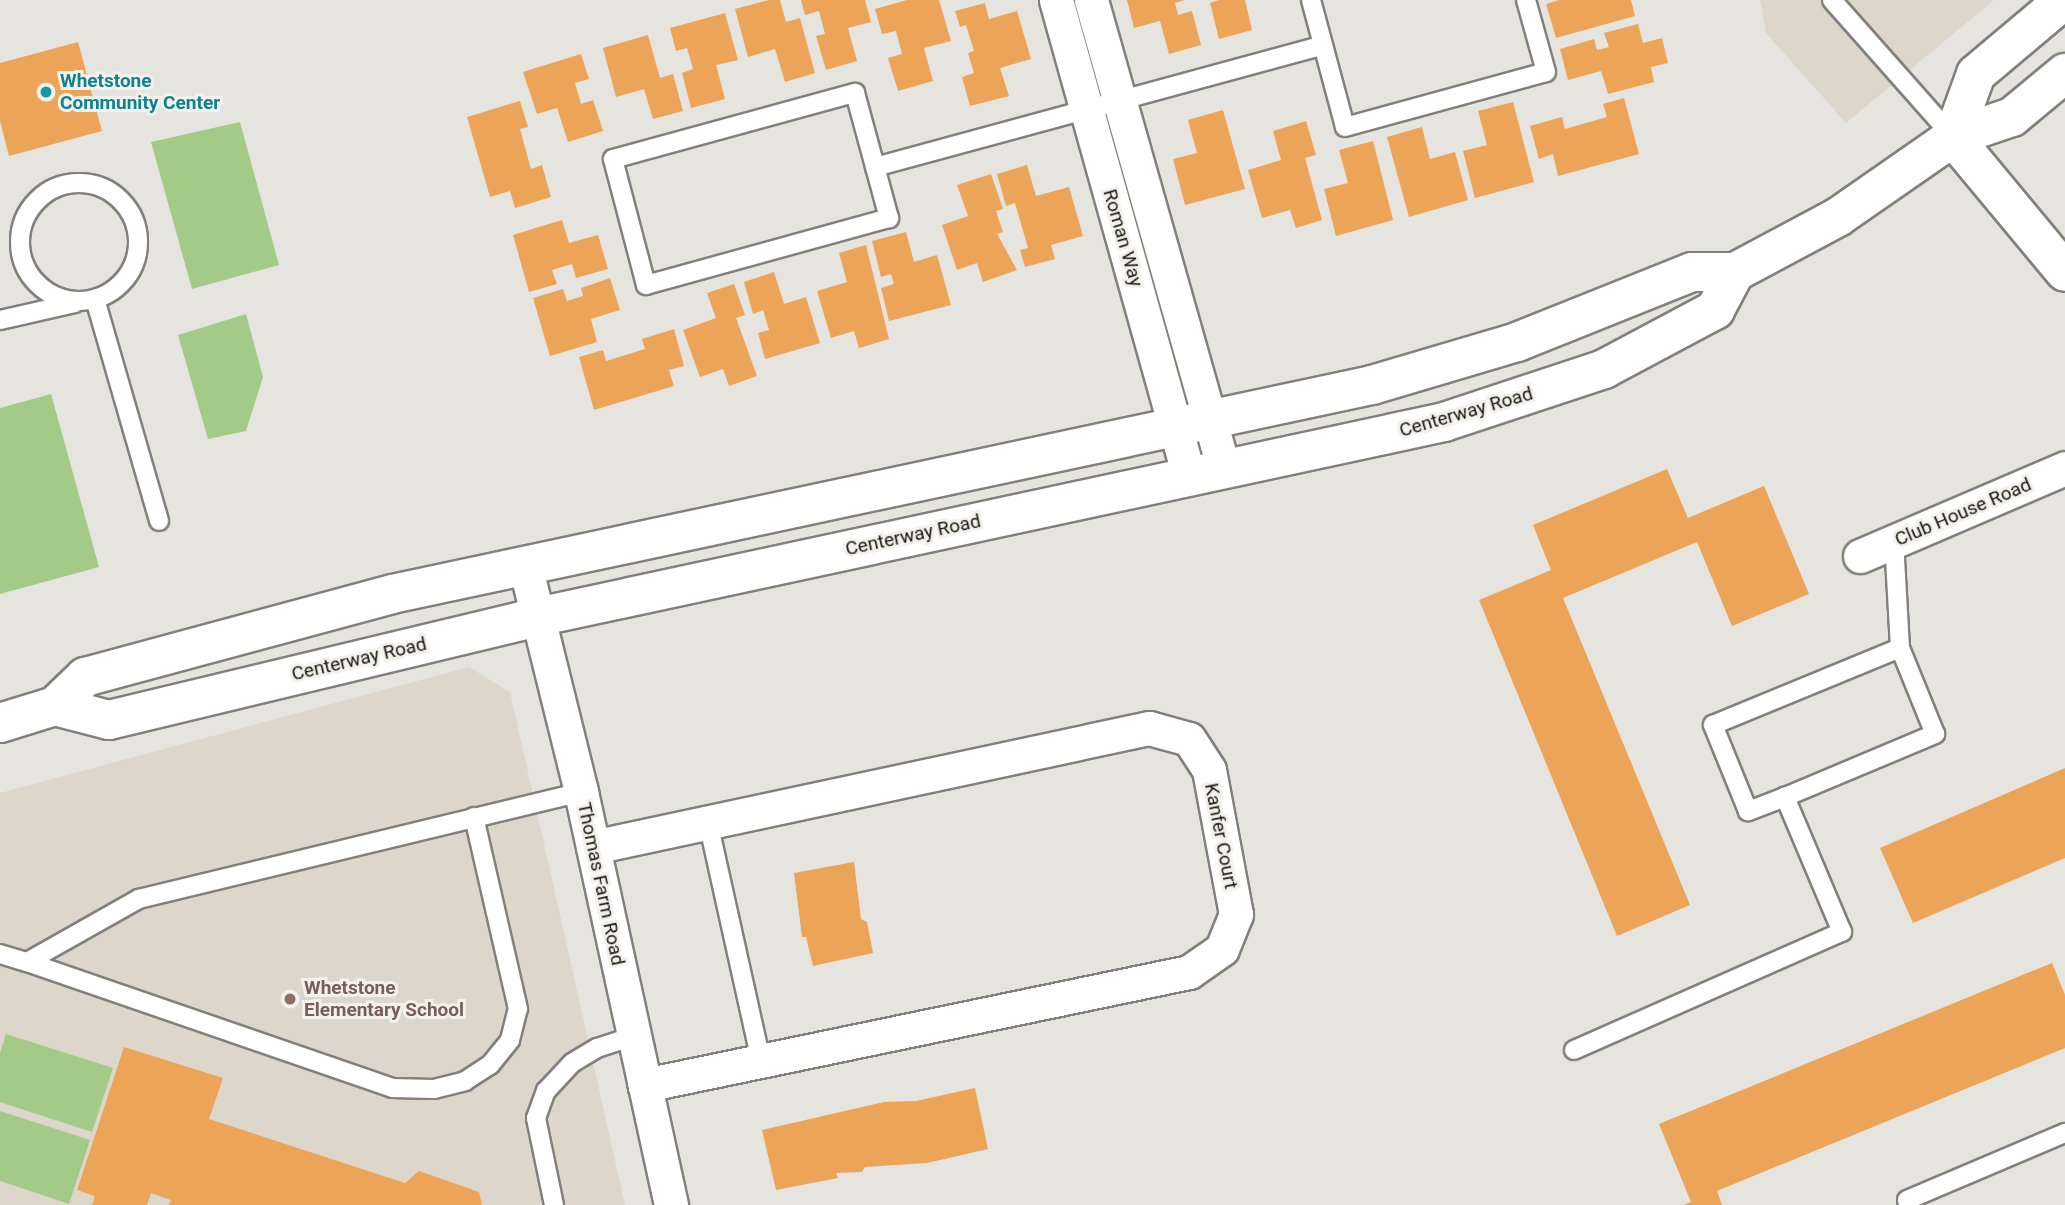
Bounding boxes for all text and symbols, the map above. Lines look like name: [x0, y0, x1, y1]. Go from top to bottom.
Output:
place label: Whetstone Community Center: [60, 70, 220, 114]
marker: Whetstone Community Center: [38, 84, 54, 100]
street label: Roman Way: [1098, 187, 1148, 289]
street label: Centerway Road: [1397, 382, 1535, 442]
street label: Club House Road: [1891, 473, 2035, 551]
street label: Centerway Road: [843, 510, 983, 560]
street label: Centerway Road: [289, 632, 429, 686]
street label: Kanfer Court: [1200, 781, 1242, 891]
street label: Thomas Farm Road: [573, 800, 629, 968]
place label: Whetstone Elementary School: [304, 977, 464, 1021]
marker: Whetstone Elementary School: [282, 991, 298, 1007]

